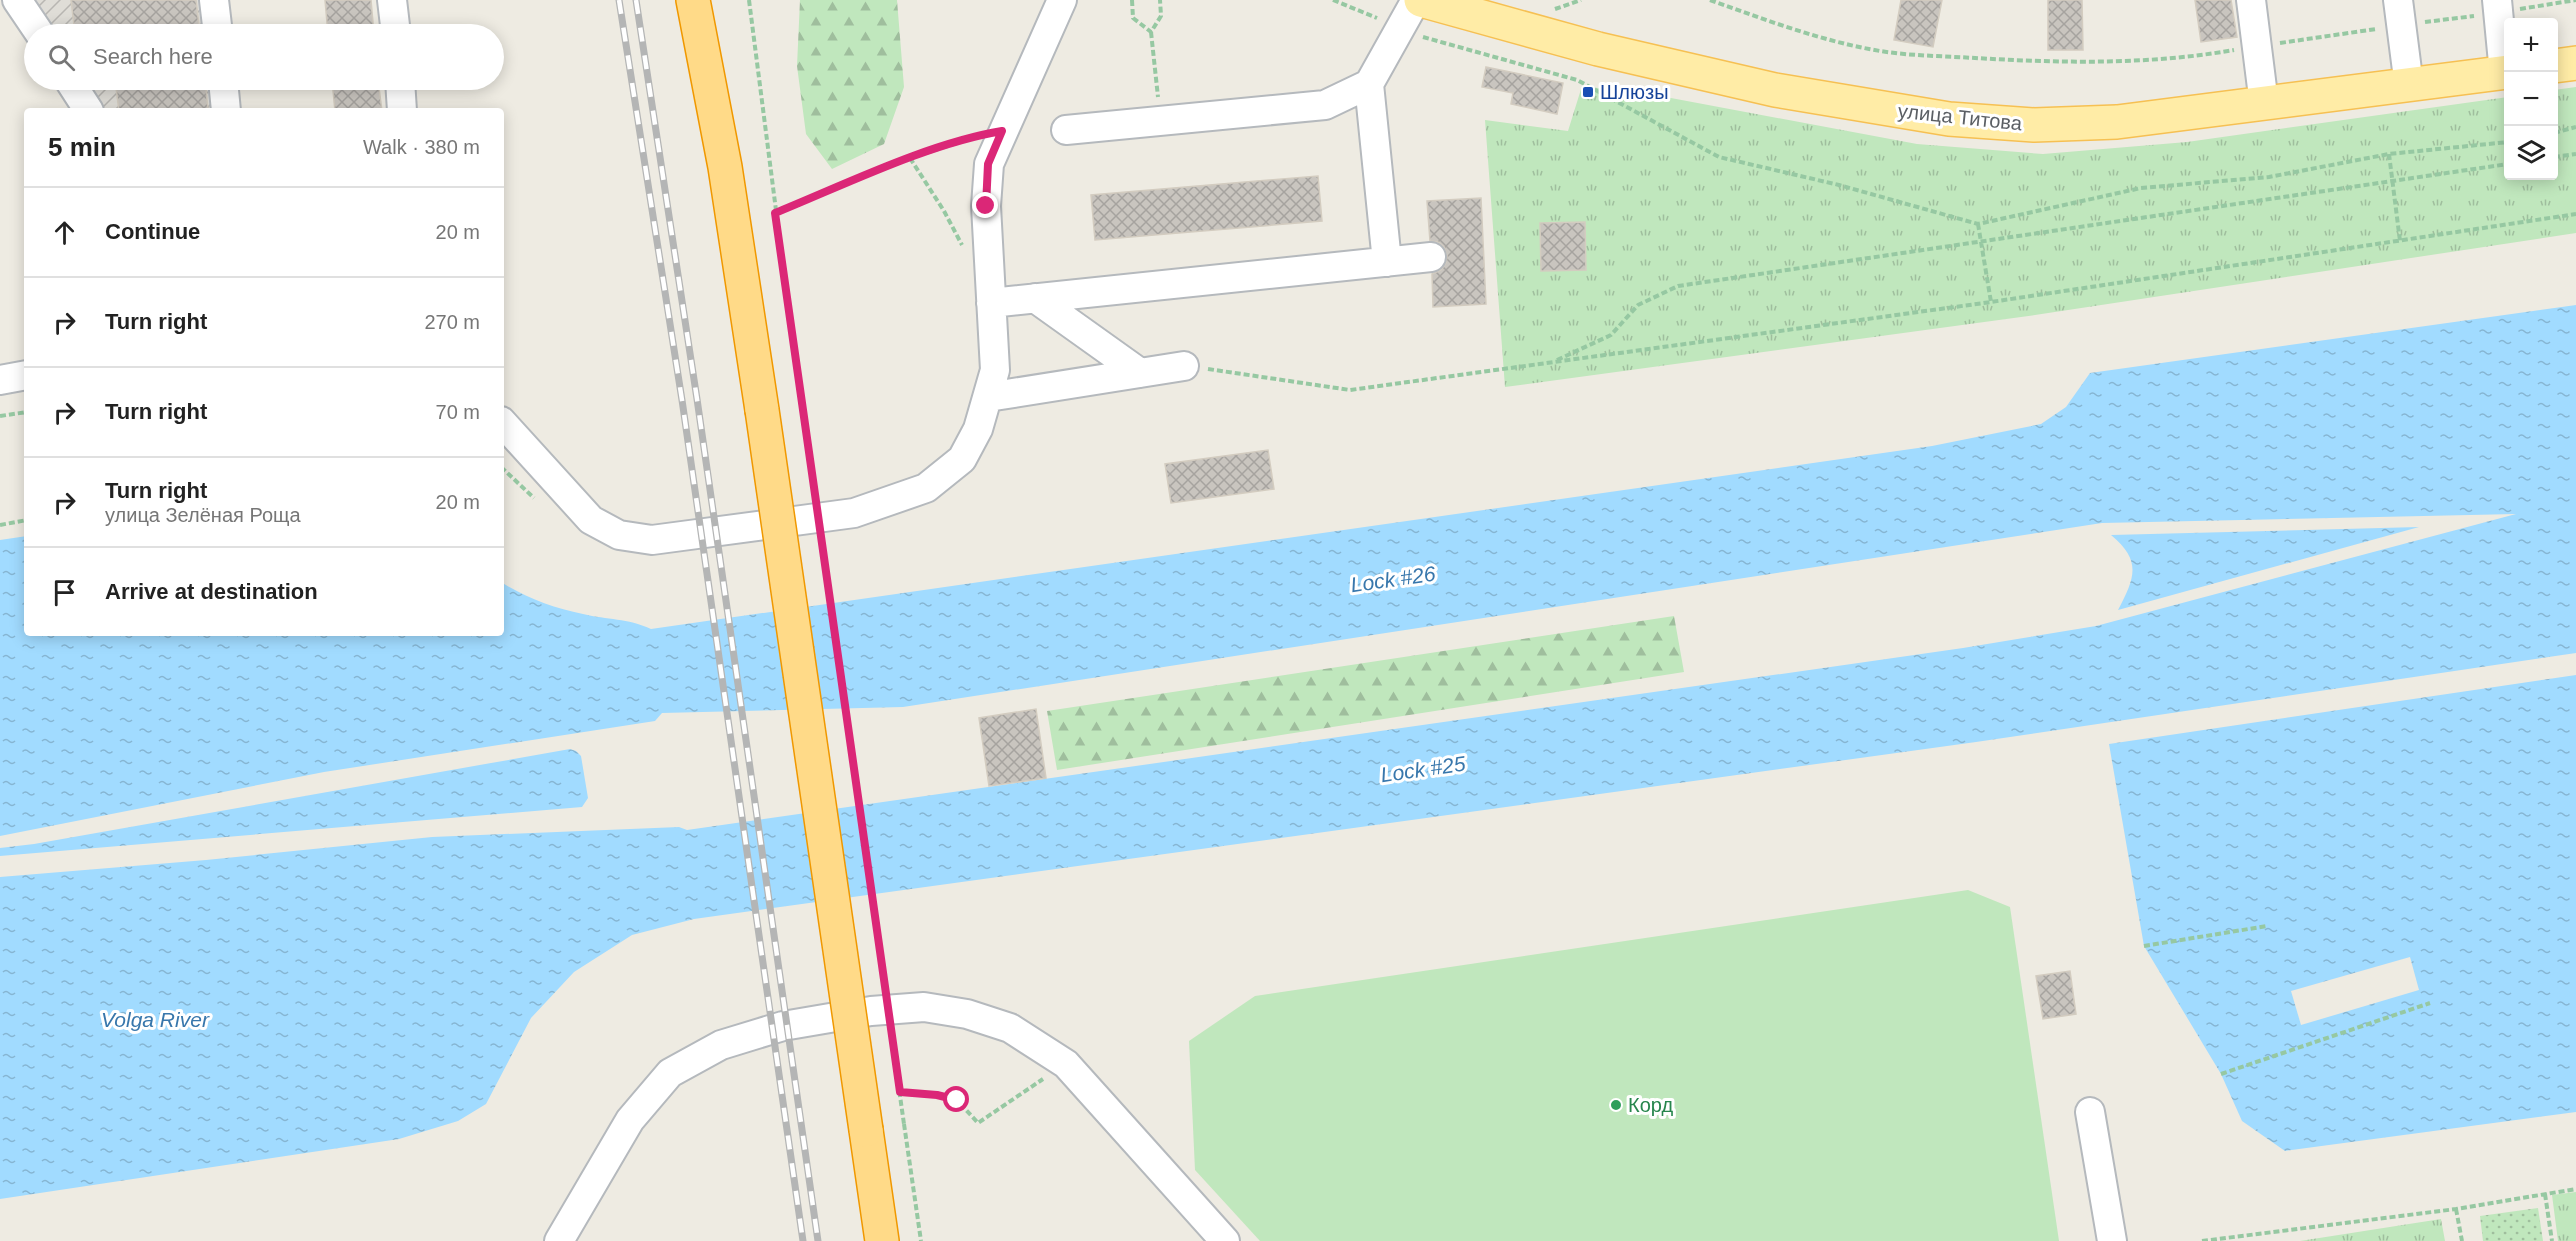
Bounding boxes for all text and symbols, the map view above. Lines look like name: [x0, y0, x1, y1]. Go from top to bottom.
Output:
map controls: [2504, 18, 2558, 180]
button: +: [2504, 18, 2558, 72]
search box: [24, 24, 504, 90]
icon: search: [45, 41, 78, 74]
text: Search here: [93, 44, 213, 69]
button: −: [2504, 72, 2558, 126]
place label: Шлюзы: [1600, 81, 1669, 103]
marker: Шлюзы: [1581, 85, 1595, 99]
street label: улица Титова: [1897, 100, 2024, 135]
button: layers: [2504, 126, 2558, 180]
text: 5 min: [48, 132, 116, 162]
text: Walk · 380 m: [363, 136, 480, 158]
route end: [972, 192, 998, 218]
icon: ahead: [48, 216, 81, 249]
text: Continue: [105, 219, 200, 244]
text: 20 m: [436, 221, 480, 243]
icon: right: [48, 306, 81, 339]
text: Turn right: [105, 309, 207, 334]
text: 270 m: [424, 311, 480, 333]
icon: right: [48, 396, 81, 429]
text: Turn right: [105, 399, 207, 424]
text: 70 m: [436, 401, 480, 423]
text: Turn right: [105, 478, 207, 503]
icon: right: [48, 486, 81, 519]
text: 20 m: [436, 491, 480, 513]
text: улица Зелёная Роща: [105, 504, 301, 526]
water label: Lock #26: [1349, 562, 1437, 596]
icon: arrive: [48, 576, 81, 609]
text: Arrive at destination: [105, 579, 318, 604]
water label: Lock #25: [1379, 752, 1467, 786]
water label: Volga River: [101, 1008, 210, 1031]
route start: [943, 1086, 969, 1112]
place label: Корд: [1628, 1094, 1673, 1116]
marker: Корд: [1609, 1098, 1623, 1112]

